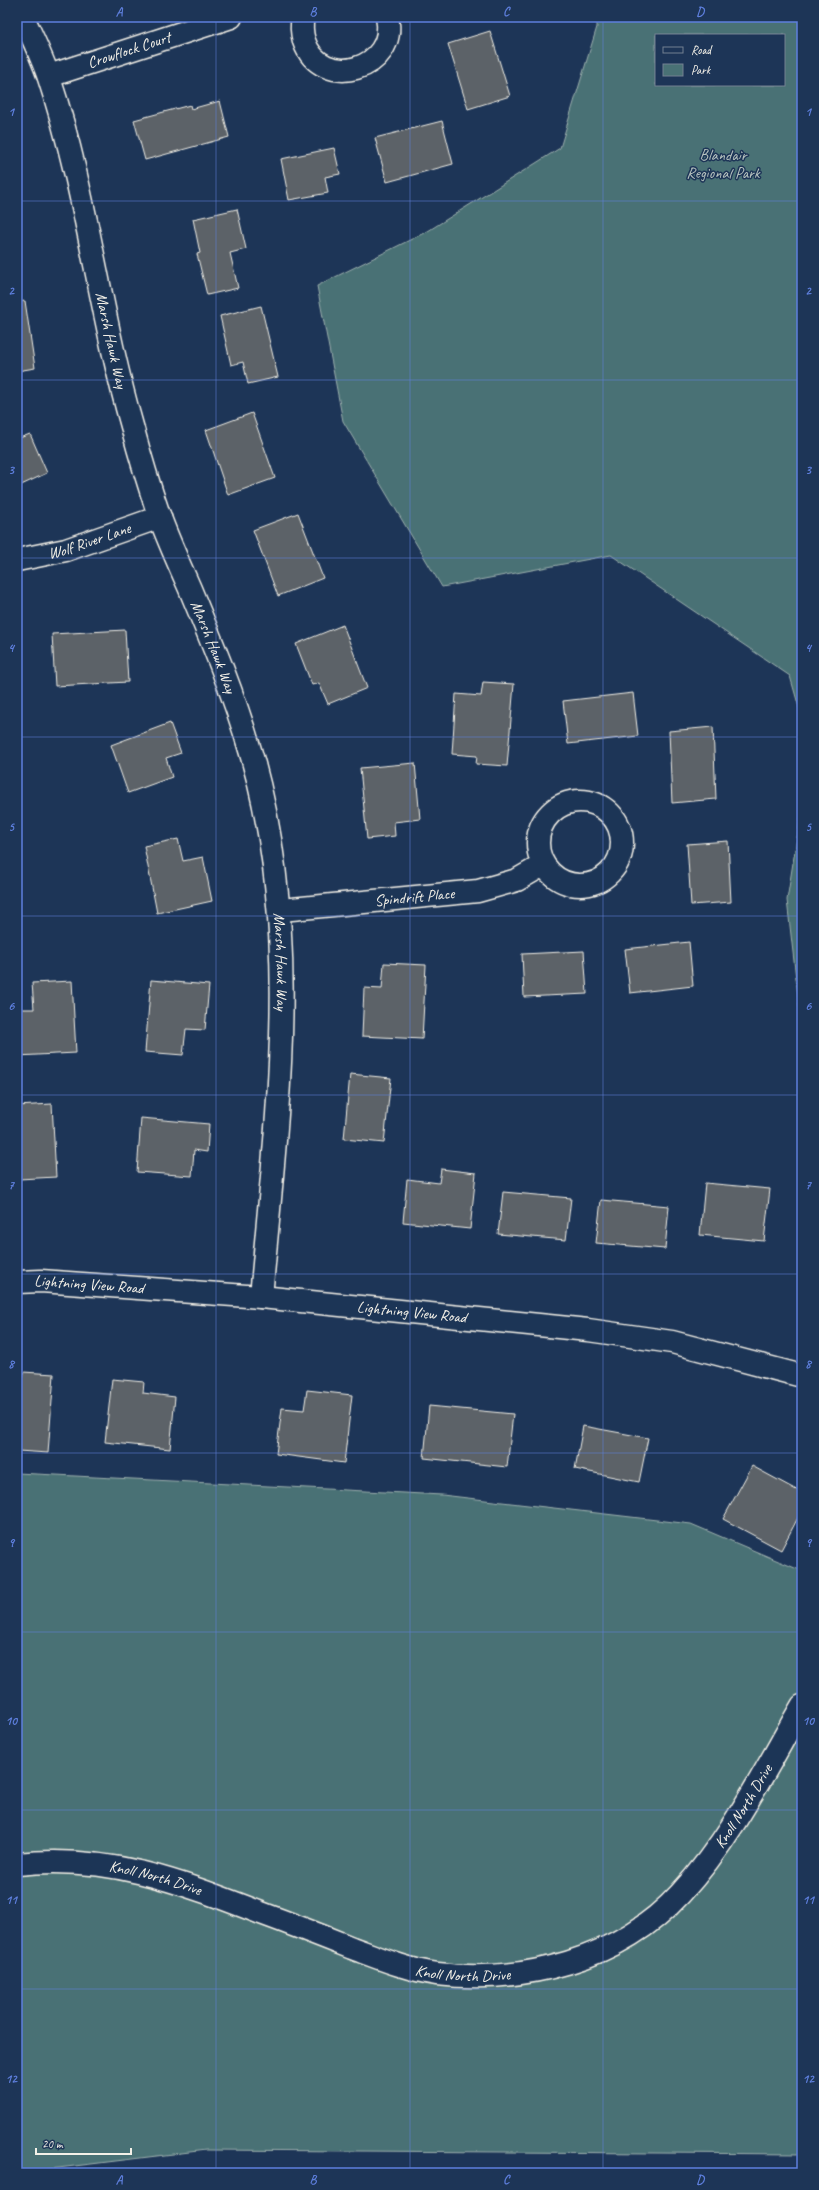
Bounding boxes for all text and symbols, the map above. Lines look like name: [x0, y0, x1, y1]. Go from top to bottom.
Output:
text: A: [116, 4, 124, 20]
text: B: [310, 4, 318, 20]
text: C: [503, 4, 511, 20]
text: D: [696, 4, 705, 20]
street label: Crowflock Court: [85, 26, 176, 73]
legend: [655, 34, 785, 86]
text: Road: [691, 42, 713, 58]
text: Park: [691, 62, 712, 78]
text: 1: [8, 104, 16, 120]
text: 1: [805, 104, 813, 120]
park label: Blandair Regional Park: [686, 145, 761, 183]
text: 2: [8, 283, 15, 299]
text: 2: [805, 283, 812, 299]
street label: Marsh Hawk Way: [91, 290, 132, 392]
text: 3: [8, 462, 15, 478]
text: 3: [805, 462, 812, 478]
street label: Wolf River Lane: [46, 517, 135, 563]
street label: Marsh Hawk Way: [186, 598, 241, 697]
text: 4: [8, 640, 16, 656]
text: 4: [805, 640, 813, 656]
text: 5: [8, 819, 15, 835]
text: 5: [805, 819, 812, 835]
street label: Spindrift Place: [374, 883, 457, 911]
street label: Marsh Hawk Way: [269, 912, 292, 1012]
text: 6: [8, 998, 15, 1014]
text: 6: [805, 998, 812, 1014]
text: 7: [8, 1177, 15, 1193]
text: 7: [805, 1177, 812, 1193]
street label: Lightning View Road: [34, 1271, 147, 1299]
street label: Lightning View Road: [356, 1297, 470, 1328]
text: 8: [8, 1356, 16, 1372]
text: 8: [805, 1356, 813, 1372]
text: 9: [8, 1535, 15, 1551]
text: 9: [805, 1535, 812, 1551]
text: 10: [5, 1713, 18, 1729]
text: 10: [802, 1713, 815, 1729]
street label: Knoll North Drive: [710, 1759, 778, 1852]
street label: Knoll North Drive: [108, 1856, 206, 1901]
text: 11: [5, 1892, 19, 1908]
text: 11: [802, 1892, 816, 1908]
street label: Knoll North Drive: [413, 1960, 513, 1986]
text: 12: [5, 2071, 18, 2087]
text: 12: [802, 2071, 815, 2087]
scale bar: [36, 2130, 131, 2156]
text: 20 m: [42, 2136, 64, 2152]
text: A: [116, 2172, 124, 2188]
text: B: [310, 2172, 318, 2188]
text: C: [503, 2172, 511, 2188]
text: D: [696, 2172, 705, 2188]

